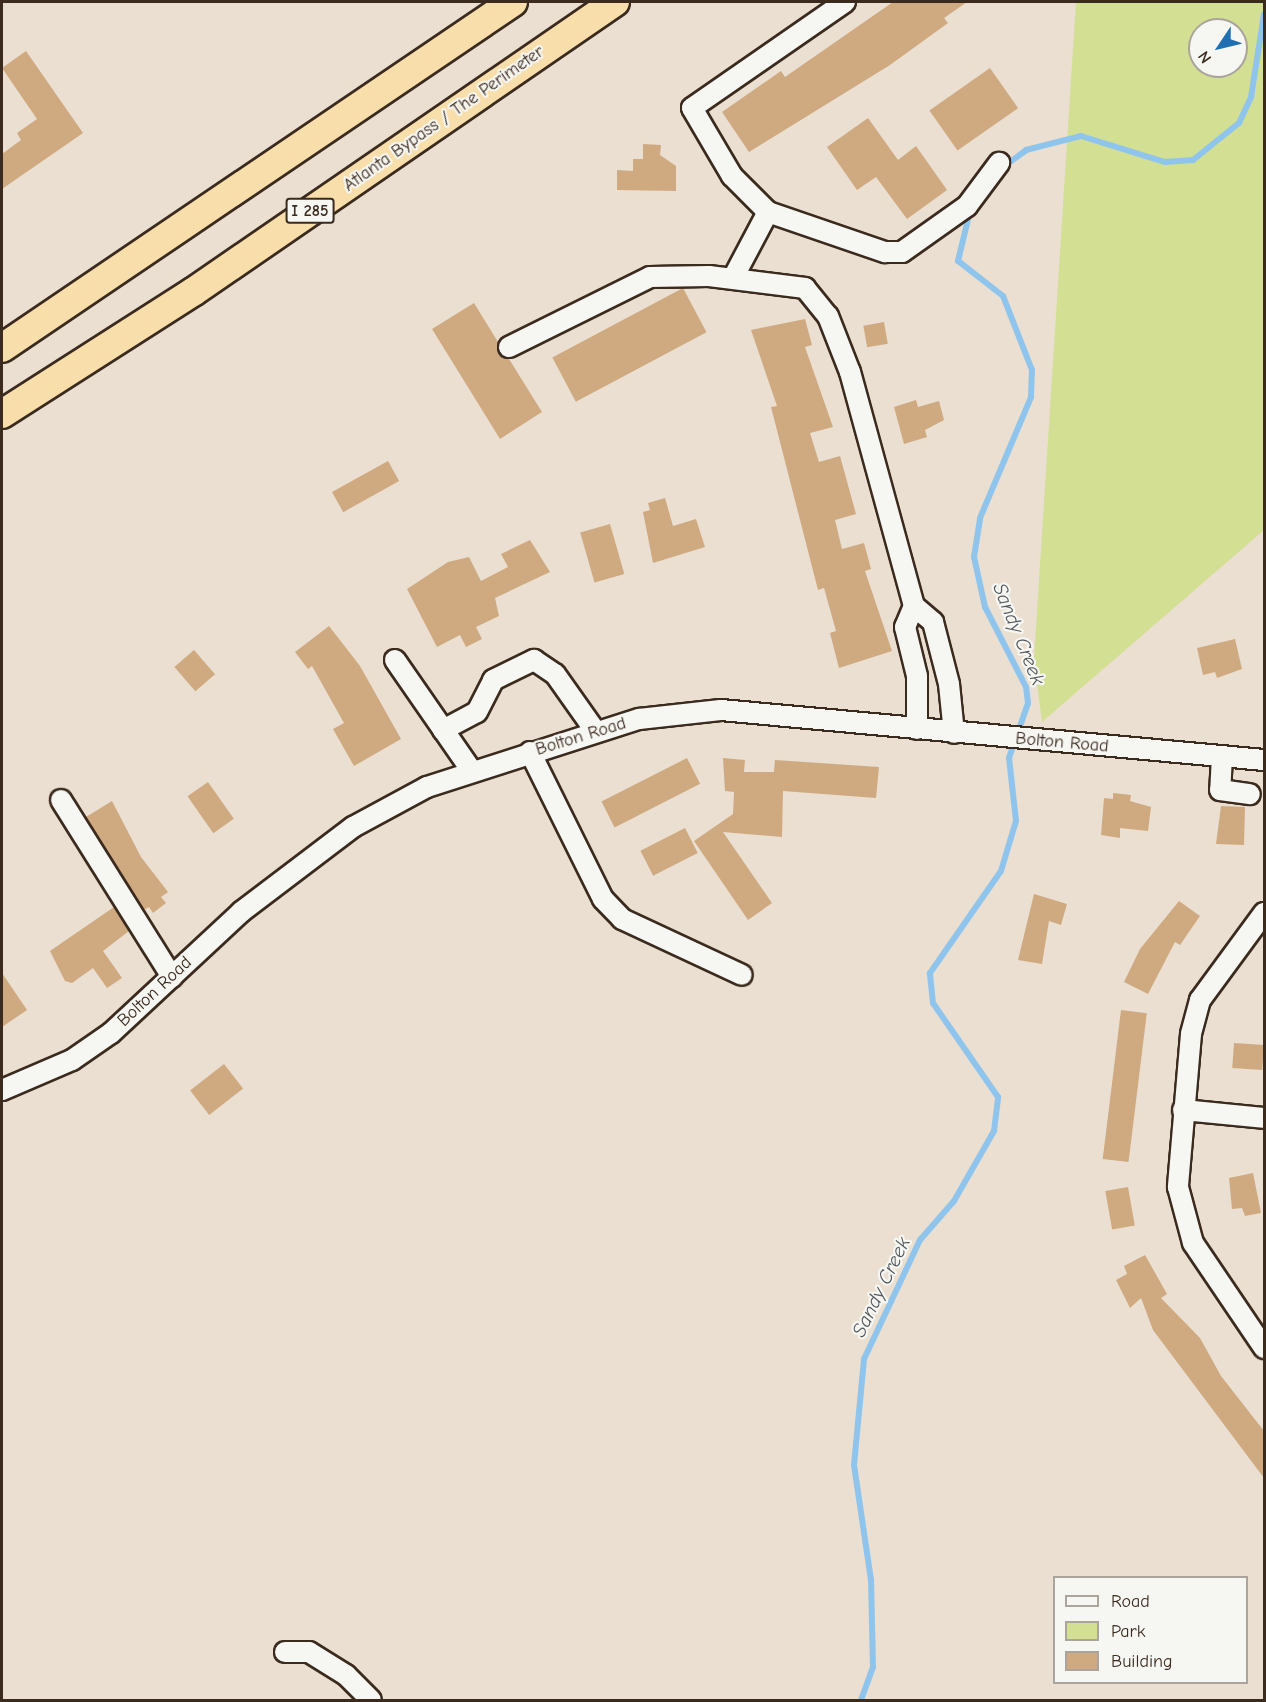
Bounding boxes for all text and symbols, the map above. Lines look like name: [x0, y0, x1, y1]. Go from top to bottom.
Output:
north arrow: [1188, 18, 1248, 78]
street label: Atlanta Bypass / The Perimeter: [340, 41, 548, 197]
text: N: [1195, 48, 1215, 67]
road number: I 285: [284, 198, 336, 224]
water label: Sandy Creek: [988, 579, 1050, 689]
street label: Bolton Road: [533, 713, 629, 761]
street label: Bolton Road: [1014, 728, 1110, 758]
street label: Bolton Road: [113, 952, 197, 1032]
water label: Sandy Creek: [847, 1233, 915, 1341]
legend: [1053, 1576, 1248, 1684]
text: Road: [1111, 1591, 1150, 1612]
text: Park: [1111, 1621, 1145, 1642]
text: Building: [1111, 1651, 1173, 1672]

